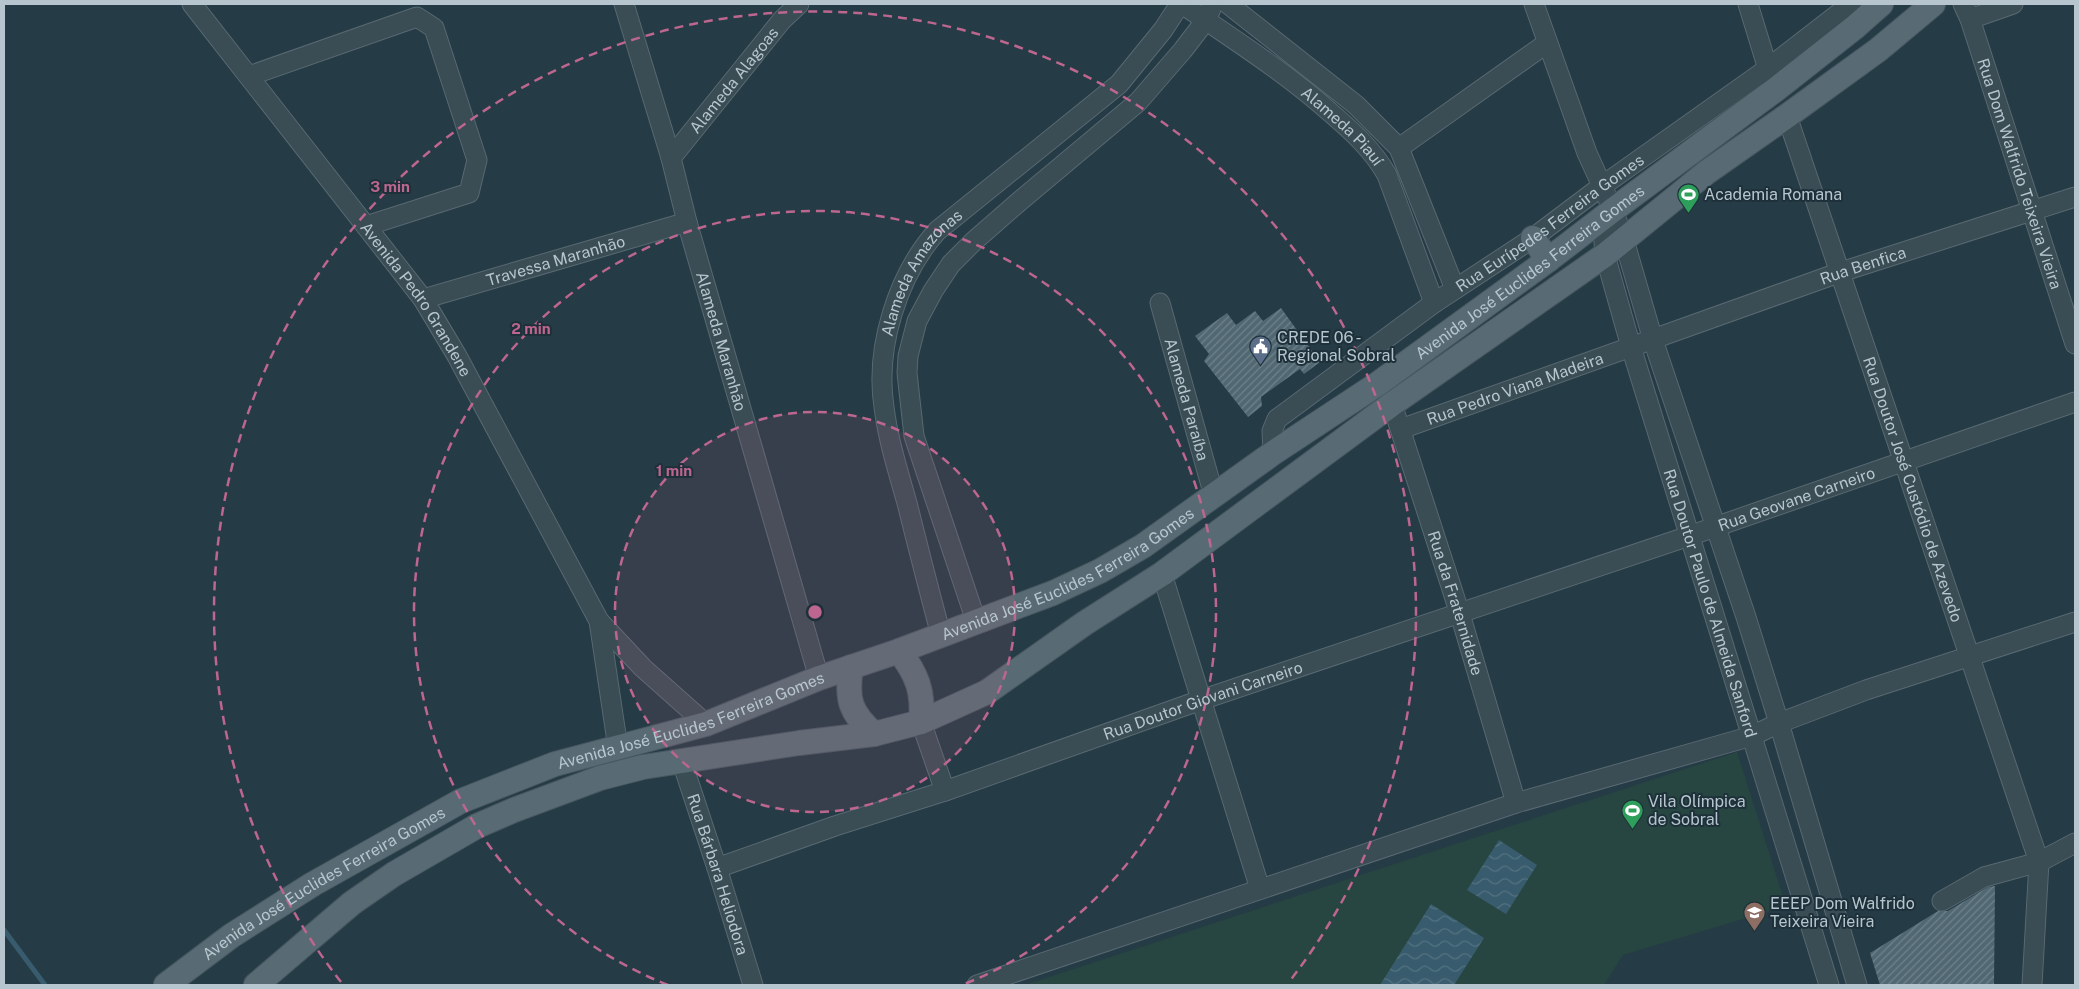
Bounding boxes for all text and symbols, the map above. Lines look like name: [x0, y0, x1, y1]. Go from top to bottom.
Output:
street label: Alameda Alagoas: [686, 23, 782, 137]
street label: Rua Dom Walfrido Teixeira Vieira: [1973, 56, 2066, 292]
street label: Alameda Piauí: [1297, 83, 1388, 170]
street label: Rua Eurípedes Ferreira Gomes: [1452, 150, 1648, 296]
text: 3 min: [370, 178, 410, 195]
street label: Avenida José Euclides Ferreira Gomes: [1412, 181, 1648, 364]
sports icon: Academia Romana: [1676, 182, 1700, 213]
place label: Academia Romana: [1704, 185, 1842, 204]
street label: Alameda Amazonas: [878, 206, 966, 338]
street label: Avenida Pedro Grandene: [356, 218, 475, 380]
street label: Travessa Maranhão: [484, 232, 627, 290]
street label: Rua Benfica: [1817, 243, 1908, 289]
street label: Alameda Maranhão: [692, 269, 750, 413]
text: 2 min: [511, 320, 551, 337]
place label: CREDE 06 - Regional Sobral: [1277, 328, 1395, 365]
public building icon: CREDE 06 - Regional Sobral: [1249, 334, 1273, 365]
street label: Alameda Paraíba: [1160, 336, 1213, 463]
street label: Rua Pedro Viana Madeira: [1424, 349, 1606, 429]
street label: Rua Doutor José Custódio de Azevedo: [1859, 354, 1966, 625]
text: 1 min: [656, 462, 692, 479]
street label: Rua Geovane Carneiro: [1716, 463, 1878, 535]
street label: Rua Doutor Paulo de Almeida Sanford: [1659, 467, 1761, 740]
street label: Avenida José Euclides Ferreira Gomes: [939, 504, 1198, 644]
street label: Rua da Fraternidade: [1424, 529, 1487, 678]
centre of rings: [806, 603, 824, 621]
street label: Rua Doutor Giovani Carneiro: [1101, 658, 1305, 744]
street label: Avenida José Euclides Ferreira Gomes: [555, 668, 827, 773]
street label: Rua Bárbara Heliodora: [683, 791, 752, 957]
place label: Vila Olímpica de Sobral: [1648, 792, 1745, 829]
sports icon: Vila Olímpica de Sobral: [1620, 798, 1644, 829]
street label: Avenida José Euclides Ferreira Gomes: [199, 803, 448, 964]
place label: EEEP Dom Walfrido Teixeira Vieira: [1770, 894, 1915, 931]
school or university icon: EEEP Dom Walfrido Teixeira Vieira: [1742, 900, 1766, 931]

